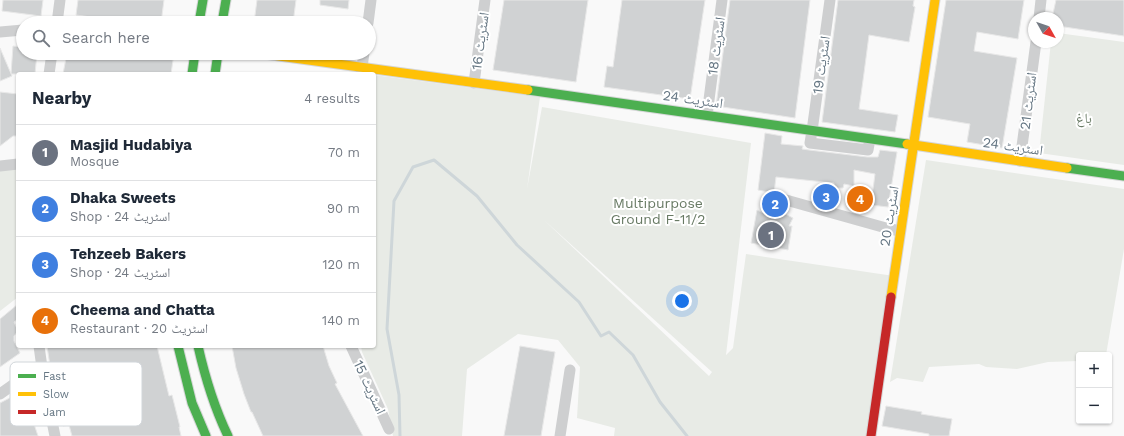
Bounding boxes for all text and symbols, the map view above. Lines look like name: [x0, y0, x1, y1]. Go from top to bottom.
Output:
street label: اسٹریٹ 16: [468, 11, 493, 71]
north arrow: [1028, 12, 1064, 48]
search box: [16, 16, 376, 60]
street label: اسٹریٹ 18: [704, 16, 729, 76]
icon: search: [30, 27, 52, 49]
text: Search here: [62, 29, 150, 47]
street label: اسٹریٹ 19: [809, 35, 834, 95]
street label: اسٹریٹ 21: [1017, 71, 1040, 131]
street label: اسٹریٹ 24: [662, 87, 724, 112]
text: Nearby: [32, 88, 91, 108]
text: 4 results: [304, 91, 360, 106]
park label: باغ: [1076, 110, 1092, 128]
street label: اسٹریٹ 24: [982, 134, 1044, 159]
text: Masjid Hudabiya: [70, 136, 192, 154]
text: 1: [42, 145, 48, 160]
text: 70 m: [328, 145, 360, 160]
text: Mosque: [70, 154, 119, 169]
pin: 3: [813, 182, 839, 212]
pin: 4: [847, 184, 873, 214]
street label: اسٹریٹ 20: [876, 185, 903, 248]
text: Dhaka Sweets: [70, 189, 176, 207]
pin: 2: [762, 189, 788, 219]
park label: Multipurpose Ground F-11/2: [611, 195, 705, 227]
text: 2: [41, 201, 49, 216]
text: 90 m: [327, 201, 360, 216]
text: Shop · اسٹریٹ 24: [70, 209, 170, 224]
pin: 1: [758, 220, 784, 250]
text: Tehzeeb Bakers: [70, 245, 186, 263]
text: 3: [41, 257, 49, 272]
text: 120 m: [322, 257, 360, 272]
text: Shop · اسٹریٹ 24: [70, 265, 170, 280]
your location: [672, 291, 692, 311]
text: Cheema and Chatta: [70, 301, 215, 319]
text: 4: [41, 313, 49, 328]
text: 140 m: [322, 313, 360, 328]
text: Restaurant · اسٹریٹ 20: [70, 321, 208, 336]
map controls: [1076, 352, 1112, 424]
button: +: [1076, 352, 1112, 388]
street label: اسٹریٹ 15: [350, 357, 389, 417]
legend: [10, 362, 142, 426]
text: Fast: [43, 370, 66, 383]
text: Slow: [43, 388, 69, 401]
button: −: [1076, 388, 1112, 424]
text: Jam: [43, 406, 66, 419]

